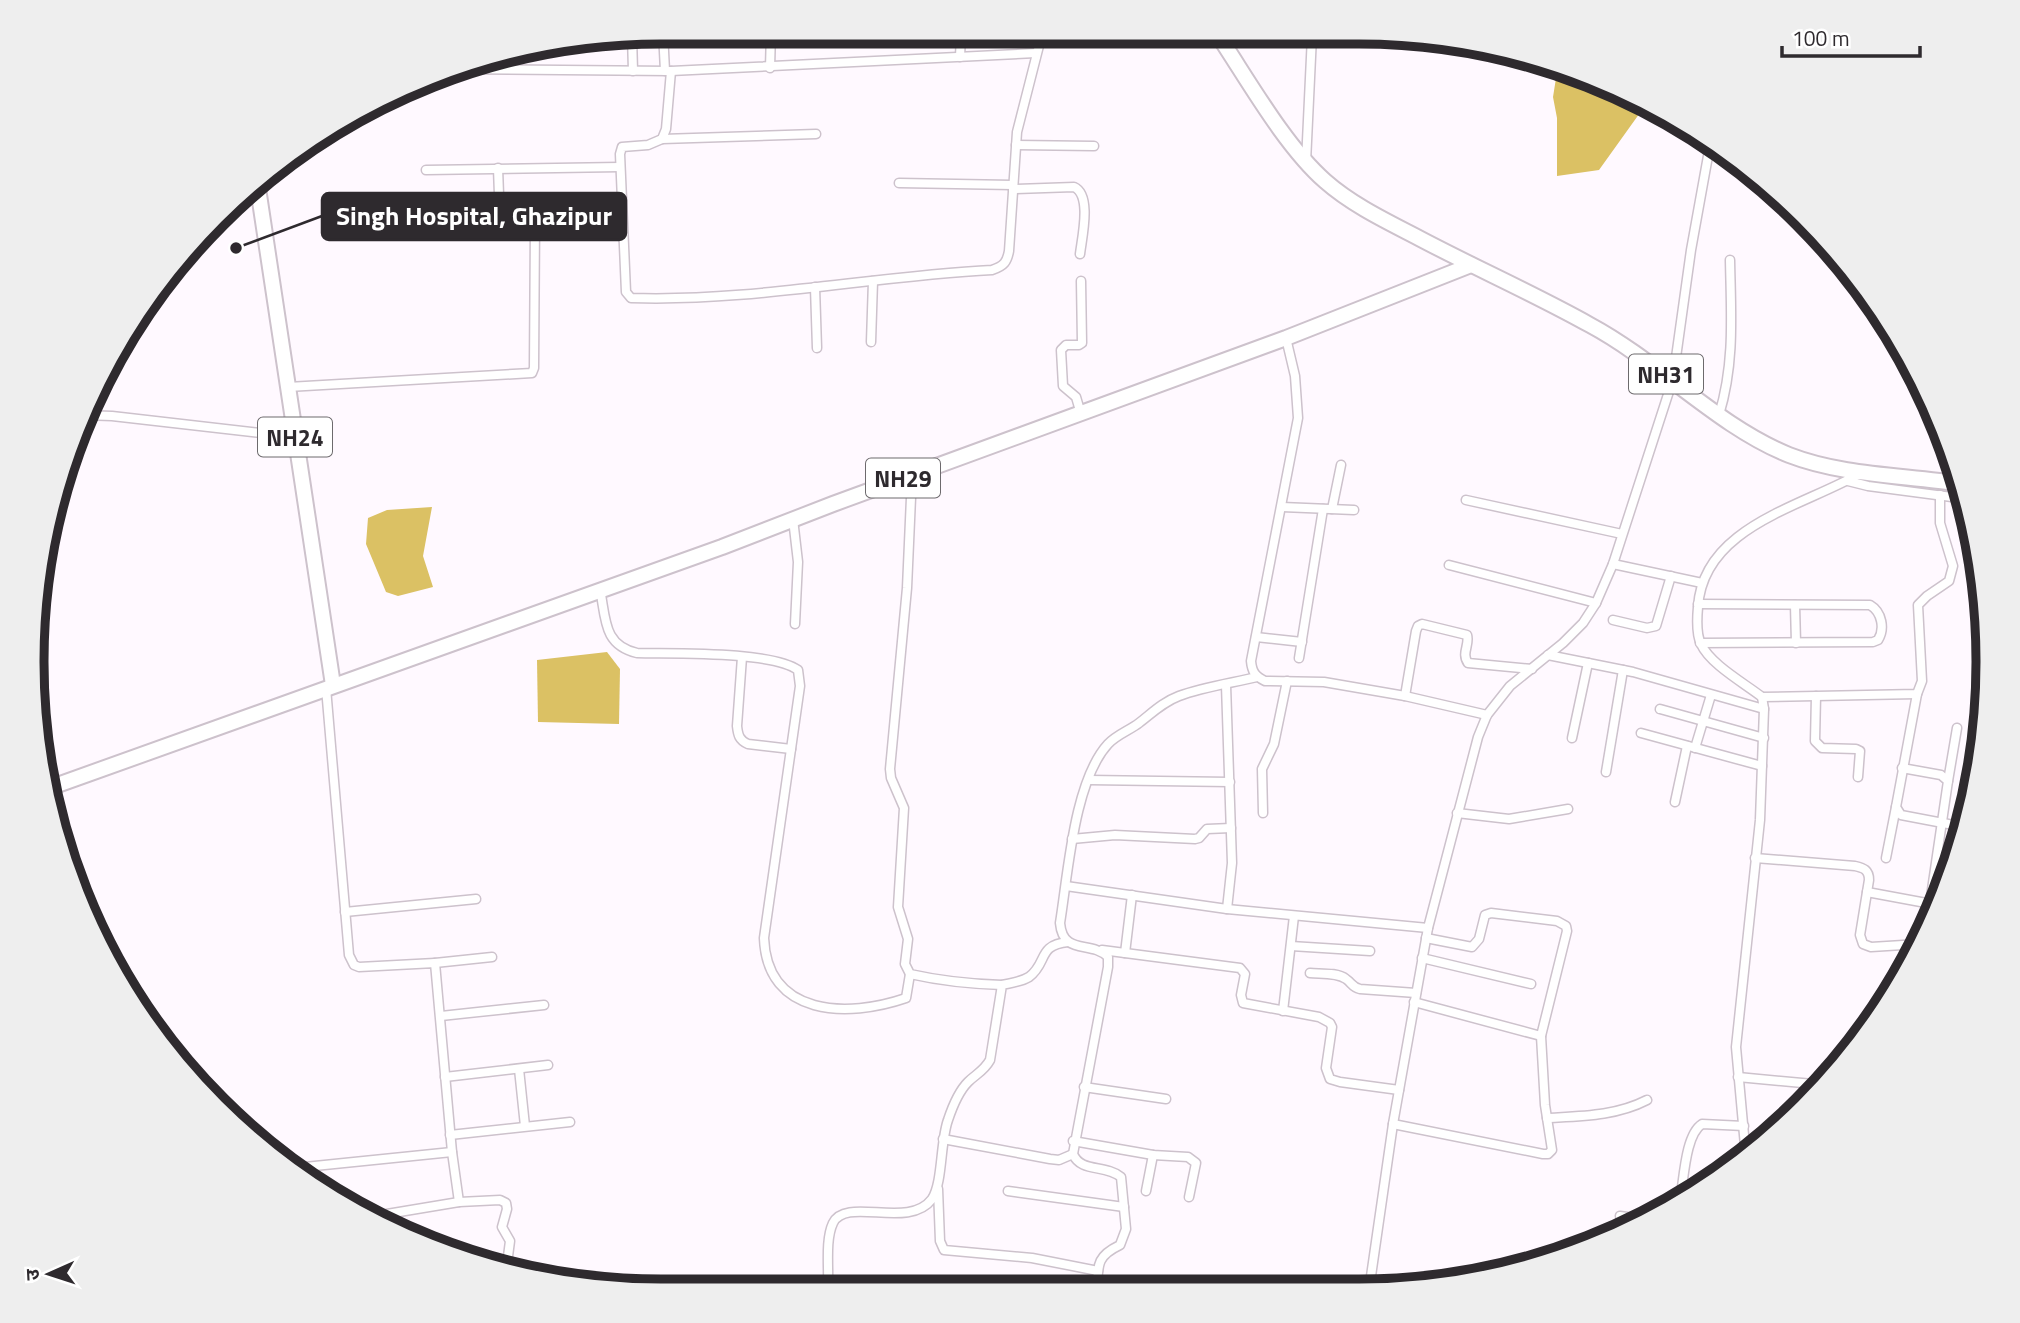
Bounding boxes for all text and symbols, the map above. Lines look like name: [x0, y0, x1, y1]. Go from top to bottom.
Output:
scale bar: [1782, 14, 1920, 58]
text: 100 m: [1792, 22, 1849, 54]
callout: Singh Hospital, Ghazipur: [322, 193, 626, 240]
text: Singh Hospital, Ghazipur: [336, 196, 612, 235]
road number: NH31: [1629, 354, 1703, 394]
road number: NH24: [258, 418, 332, 457]
road number: NH29: [866, 458, 940, 498]
north arrow: [14, 1239, 84, 1309]
text: उ: [17, 1268, 46, 1281]

